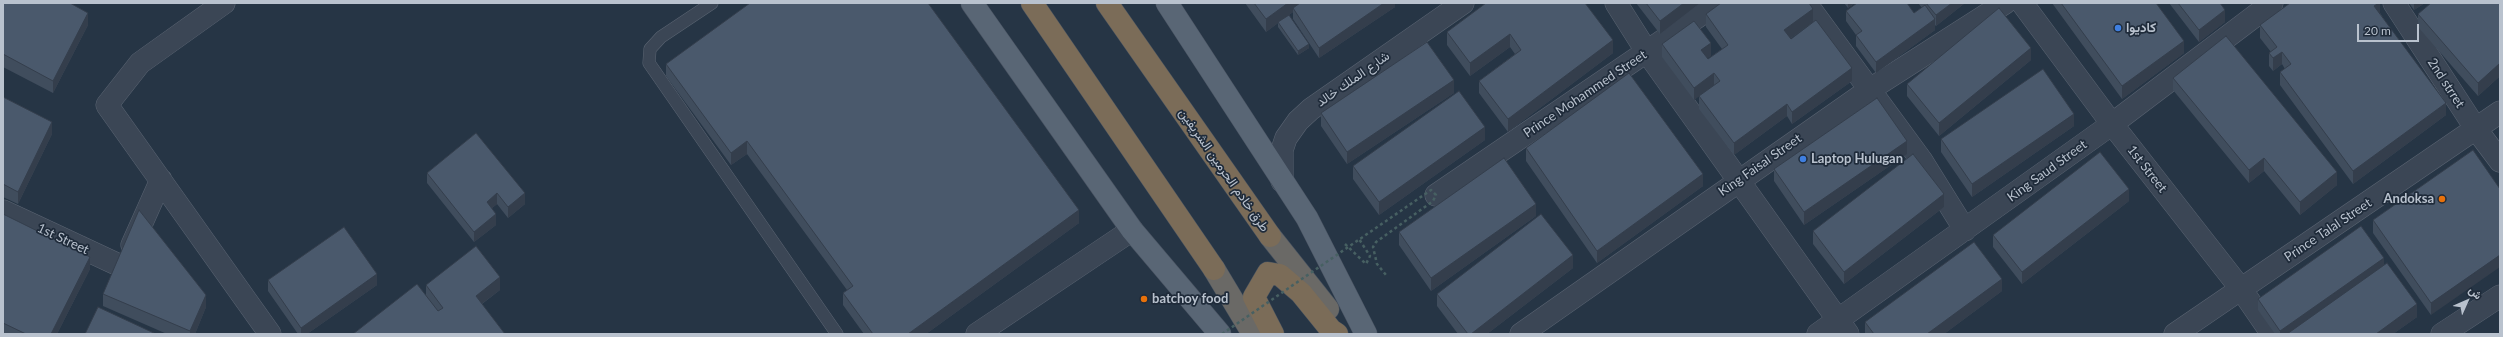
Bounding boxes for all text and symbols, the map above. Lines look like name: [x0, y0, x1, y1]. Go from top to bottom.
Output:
scale bar: [2359, 16, 2421, 42]
place label: كاديوا: [2126, 20, 2156, 36]
marker: كاديوا: [2113, 23, 2123, 33]
text: 20 m: [2364, 23, 2391, 38]
street label: Prince Mohammed Street: [1520, 47, 1650, 141]
street label: شارع الملك خالد: [1313, 48, 1393, 110]
street label: 2nd strret: [2424, 55, 2468, 111]
street label: طرق خادم الحرمين الشريفين: [1175, 105, 1273, 235]
street label: King Faisal Street: [1715, 131, 1805, 199]
street label: King Saud Street: [2004, 137, 2090, 205]
street label: 1st Street: [2124, 142, 2170, 196]
place label: Laptop Hulugan: [1811, 151, 1903, 167]
marker: Laptop Hulugan: [1798, 154, 1808, 164]
place label: Andoksa: [2384, 191, 2434, 207]
marker: Andoksa: [2437, 194, 2447, 204]
street label: Prince Talal Street: [2281, 195, 2375, 265]
street label: 1st Street: [35, 220, 91, 258]
north arrow: [2447, 281, 2487, 321]
text: ش: [2467, 283, 2485, 301]
place label: batchoy food: [1152, 291, 1228, 307]
marker: batchoy food: [1139, 294, 1149, 304]

